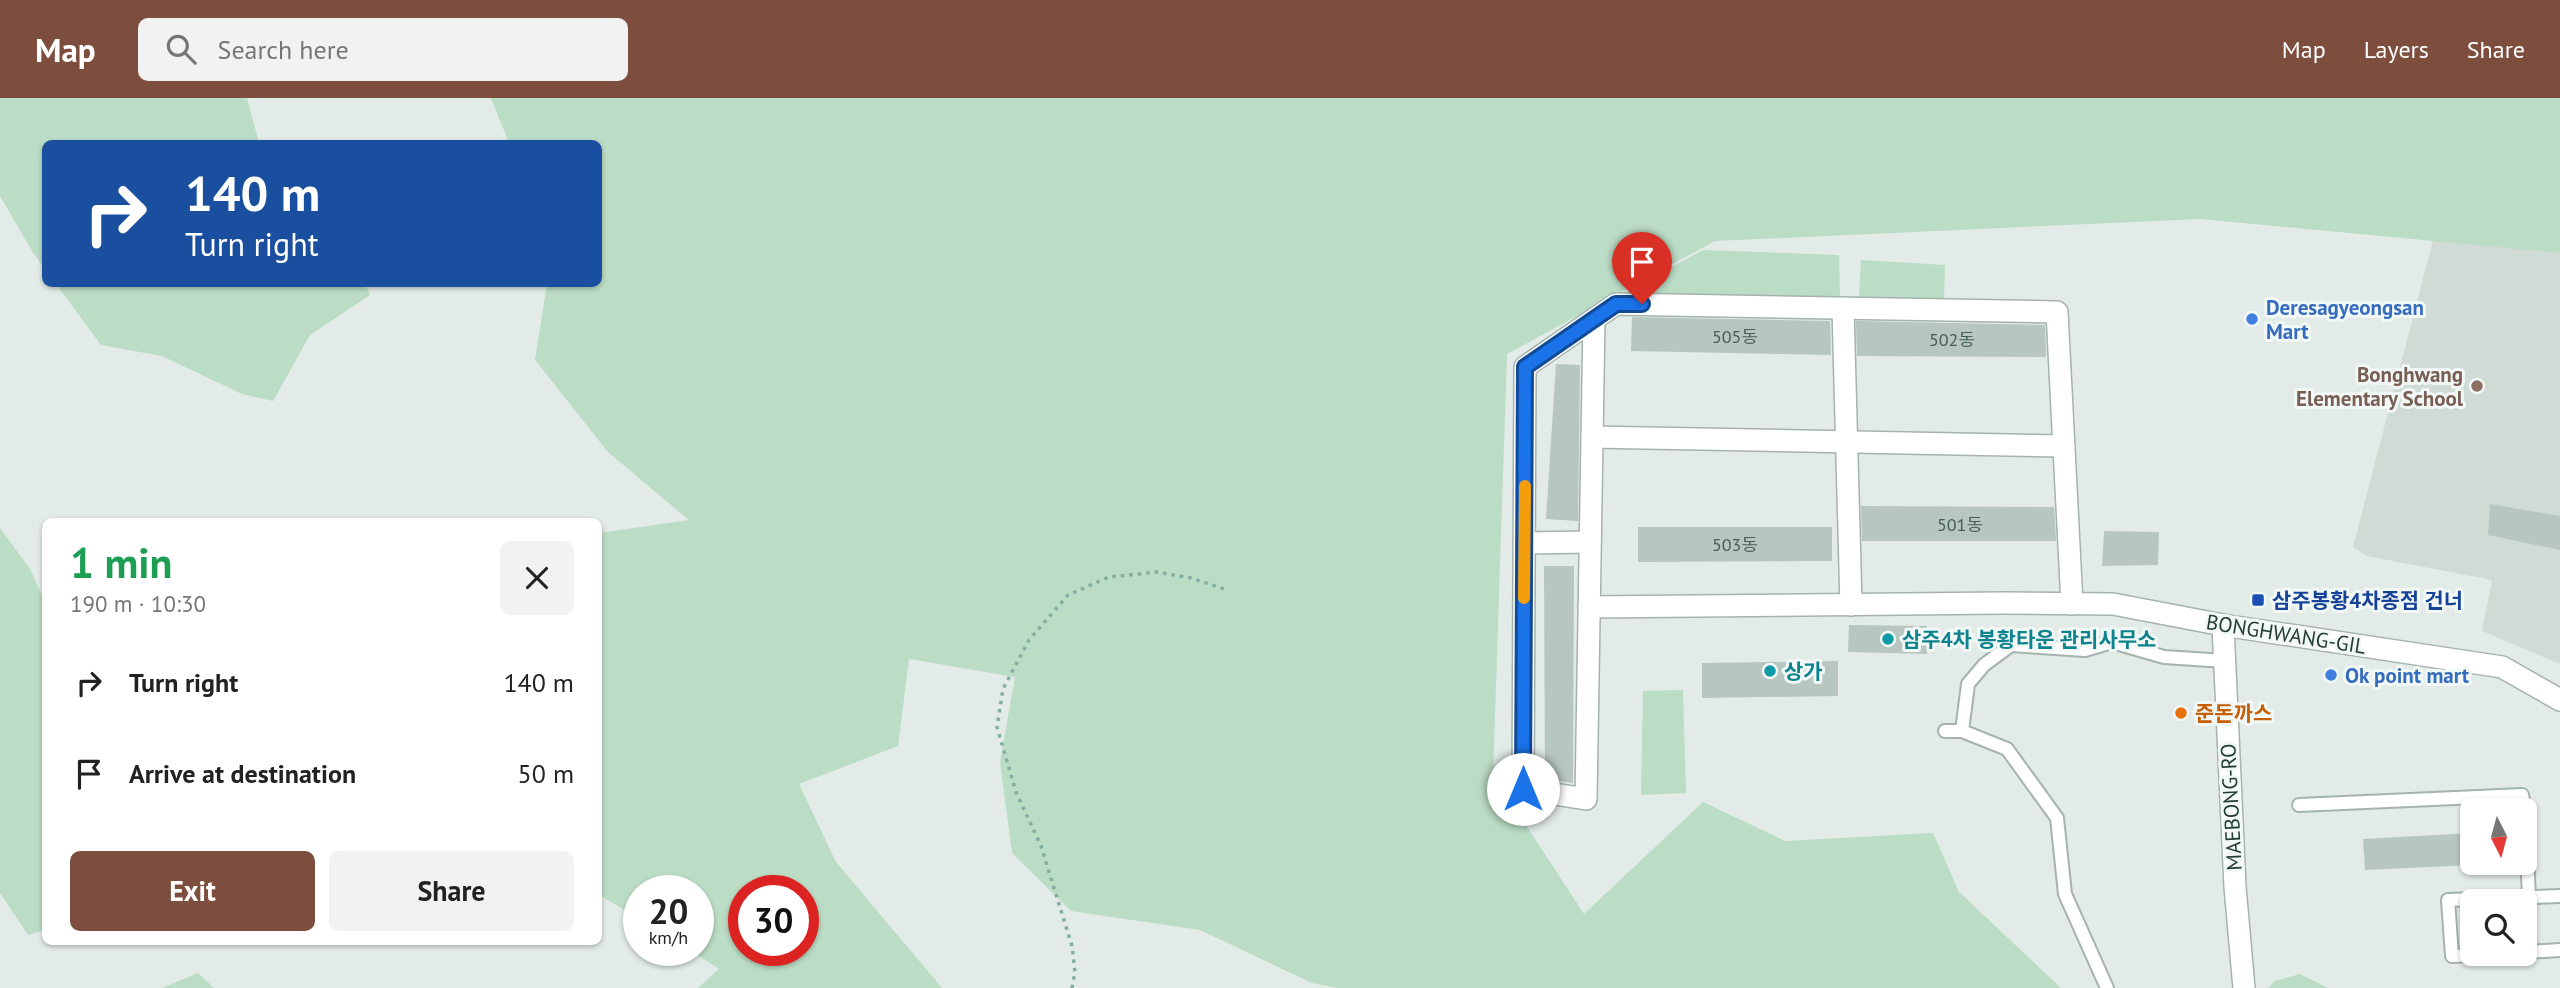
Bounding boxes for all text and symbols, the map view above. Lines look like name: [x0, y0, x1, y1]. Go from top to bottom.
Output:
search box: [138, 18, 628, 81]
text: Map: [35, 28, 96, 71]
icon: search: [162, 30, 200, 68]
text: Search here: [218, 33, 349, 66]
text: Map: [2282, 34, 2326, 65]
text: Layers: [2364, 34, 2429, 65]
text: Share: [2467, 34, 2525, 65]
text: 140 m: [185, 161, 320, 225]
icon: right: [70, 168, 161, 259]
text: Turn right: [185, 223, 319, 265]
pin: [1612, 232, 1672, 304]
icon: arrive: [1623, 243, 1661, 281]
place label: Deresagyeongsan Mart: [2266, 294, 2424, 345]
marker: Deresagyeongsan Mart: [2244, 311, 2260, 327]
house number: 505동: [1712, 325, 1758, 348]
house number: 502동: [1929, 328, 1975, 351]
place label: Bonghwang Elementary School: [2296, 361, 2464, 412]
marker: Bonghwang Elementary School: [2469, 378, 2485, 394]
house number: 501동: [1937, 513, 1983, 536]
house number: 503동: [1712, 533, 1758, 556]
text: 1 min: [70, 535, 172, 590]
button: close: [500, 541, 574, 615]
place label: 삼주봉황4차종점 건너: [2272, 587, 2463, 614]
text: 190 m · 10:30: [70, 589, 206, 618]
marker: 삼주봉황4차종점 건너: [2250, 592, 2266, 608]
street label: BONGHWANG-GIL: [2204, 608, 2368, 660]
place label: 삼주4차 봉황타운 관리사무소: [1902, 626, 2156, 653]
marker: 삼주4차 봉황타운 관리사무소: [1880, 631, 1896, 647]
place label: 상가: [1784, 658, 1823, 685]
place label: Ok point mart: [2345, 662, 2470, 689]
marker: 상가: [1762, 663, 1778, 679]
icon: right: [70, 664, 108, 702]
text: Turn right: [129, 666, 238, 699]
text: 140 m: [503, 666, 574, 699]
marker: Ok point mart: [2323, 667, 2339, 683]
place label: 준돈까스: [2195, 700, 2272, 727]
marker: 준돈까스: [2173, 705, 2189, 721]
street label: MAEBONG-RO: [2214, 743, 2248, 871]
position arrow: [1486, 752, 1560, 826]
icon: arrive: [70, 755, 108, 793]
text: Arrive at destination: [129, 757, 356, 790]
text: 50 m: [518, 757, 574, 790]
north arrow: [2460, 798, 2538, 875]
map controls: [2460, 798, 2537, 966]
button: Exit: [70, 851, 315, 931]
button: Share: [329, 851, 574, 931]
speed limit sign: 30: [728, 875, 819, 966]
text: 20: [649, 888, 688, 934]
button: search: [2460, 889, 2537, 966]
text: km/h: [649, 926, 688, 949]

